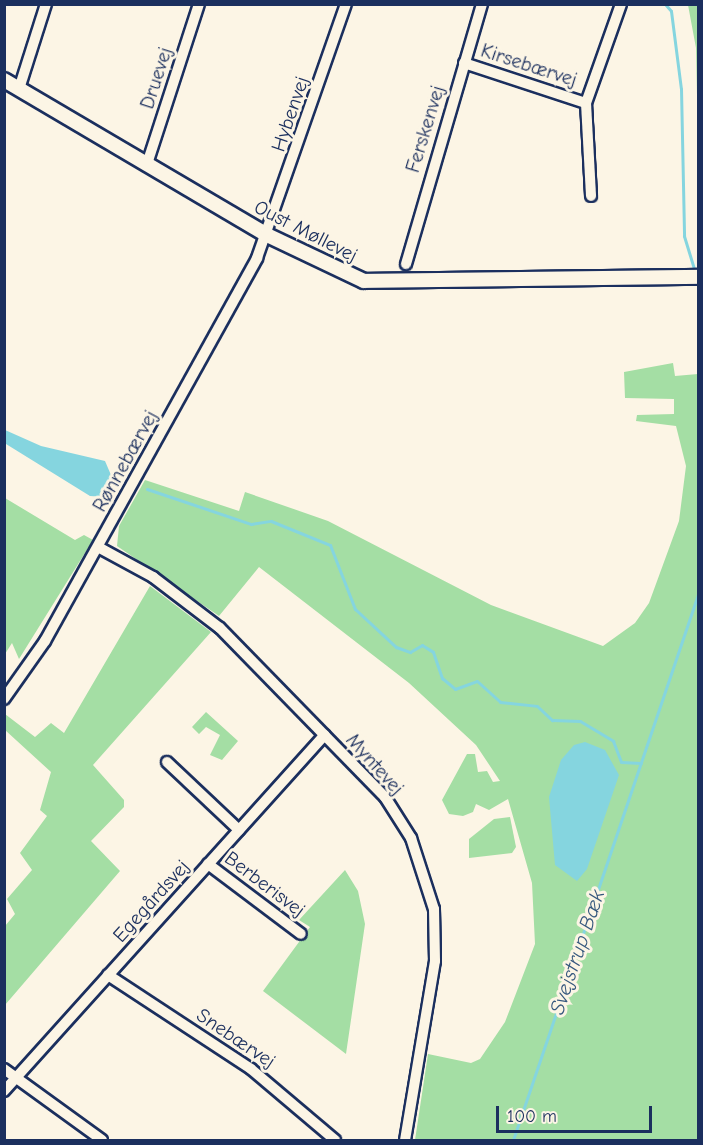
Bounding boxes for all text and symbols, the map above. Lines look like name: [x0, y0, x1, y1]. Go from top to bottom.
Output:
street label: Kirsebærvej: [478, 38, 580, 92]
street label: Druevej: [135, 44, 177, 112]
street label: Hybenvej: [266, 73, 314, 155]
street label: Ferskenvej: [400, 83, 450, 175]
street label: Oust Møllevej: [250, 195, 362, 267]
street label: Rønnebærvej: [87, 406, 163, 516]
street label: Myntevej: [341, 728, 409, 800]
street label: Berberisvej: [220, 846, 310, 922]
street label: Egegårdsvej: [108, 855, 194, 947]
water label: Svejstrup Bæk: [544, 886, 610, 1018]
street label: Snebærvej: [192, 1003, 280, 1073]
scale bar: [499, 1094, 655, 1132]
text: 100 m: [507, 1106, 557, 1127]

